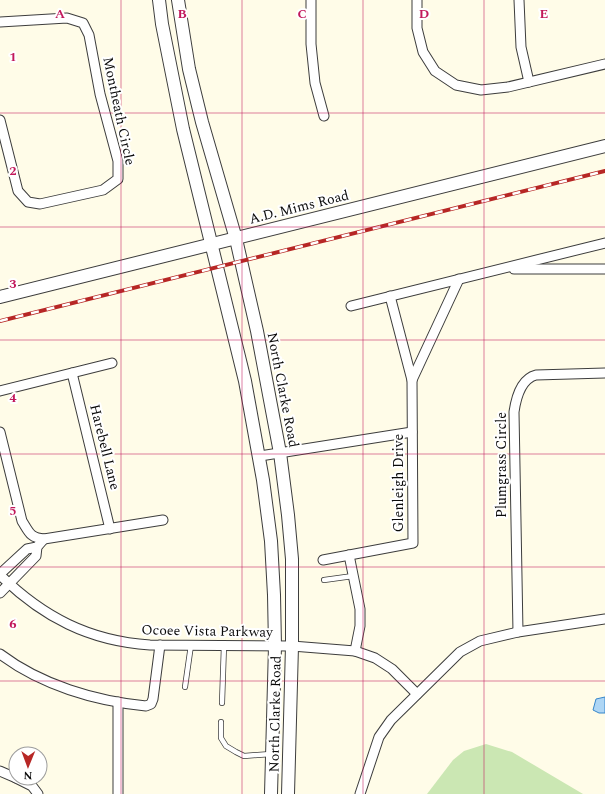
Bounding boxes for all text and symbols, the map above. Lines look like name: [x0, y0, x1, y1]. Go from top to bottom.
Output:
text: A: [55, 4, 65, 24]
text: B: [177, 4, 187, 24]
text: C: [297, 4, 307, 24]
text: D: [419, 4, 429, 24]
text: E: [540, 4, 549, 24]
text: 1: [9, 47, 17, 67]
street label: Montheath Circle: [97, 55, 141, 167]
text: 2: [9, 161, 17, 181]
street label: A.D. Mims Road: [247, 184, 351, 230]
text: 3: [9, 274, 17, 294]
street label: North Clarke Road: [262, 331, 304, 450]
text: 4: [9, 388, 17, 408]
street label: Harebell Lane: [84, 402, 126, 492]
street label: Plumgrass Circle: [491, 412, 512, 518]
street label: Glenleigh Drive: [388, 434, 409, 532]
text: 5: [9, 501, 17, 521]
text: 6: [9, 614, 17, 634]
street label: Ocoee Vista Parkway: [141, 619, 274, 643]
street label: North Clarke Road: [263, 655, 287, 773]
north arrow: [8, 746, 48, 786]
text: N: [23, 767, 32, 784]

